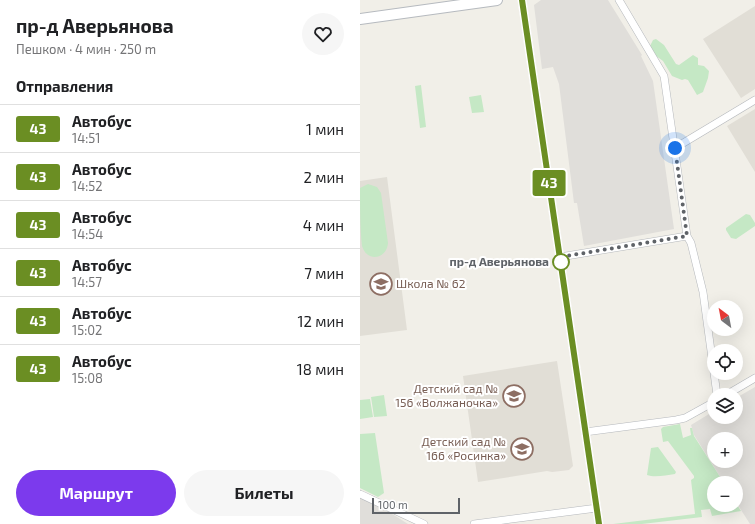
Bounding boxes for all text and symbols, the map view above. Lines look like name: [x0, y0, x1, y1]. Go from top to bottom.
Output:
button: heart: [302, 13, 344, 55]
text: пр-д Аверьянова: [16, 14, 174, 37]
text: Пешком · 4 мин · 250 m: [16, 41, 156, 57]
text: Отправления: [16, 77, 113, 95]
text: Автобус: [72, 112, 132, 130]
text: 43: [30, 120, 46, 137]
text: 1 мин: [306, 120, 344, 138]
text: 14:51: [72, 130, 100, 146]
your location: [665, 138, 685, 158]
text: Автобус: [72, 160, 132, 178]
text: 43: [30, 168, 46, 185]
text: 2 мин: [303, 168, 344, 186]
line badge: 43: [531, 170, 567, 196]
text: 43: [541, 174, 557, 191]
text: 14:52: [72, 178, 103, 194]
text: Автобус: [72, 208, 132, 226]
text: 43: [30, 216, 46, 233]
text: 4 мин: [303, 216, 344, 234]
text: 14:54: [72, 226, 103, 242]
marker: пр-д Аверьянова: [552, 253, 570, 271]
place label: пр-д Аверьянова: [450, 254, 549, 268]
text: Автобус: [72, 256, 132, 274]
text: 43: [30, 264, 46, 281]
text: 7 мин: [304, 264, 344, 282]
school or university icon: Школа № 62: [368, 271, 394, 297]
text: 14:57: [72, 274, 102, 290]
place label: Школа № 62: [396, 276, 466, 290]
north arrow: [707, 300, 743, 336]
map controls: [707, 300, 743, 512]
text: Автобус: [72, 304, 132, 322]
text: 43: [30, 312, 46, 329]
text: 12 мин: [297, 312, 344, 330]
text: 15:02: [72, 322, 102, 338]
button: locate: [707, 344, 743, 380]
text: Автобус: [72, 352, 132, 370]
text: 43: [30, 360, 46, 377]
text: 18 мин: [297, 360, 344, 378]
text: 15:08: [72, 370, 103, 386]
place label: Детский сад № 156 «Волжаночка»: [395, 381, 498, 409]
school or university icon: Детский сад № 156 «Волжаночка»: [501, 383, 527, 409]
button: layers: [707, 388, 743, 424]
button: +: [707, 432, 743, 468]
place label: Детский сад № 166 «Росинка»: [421, 434, 506, 462]
school or university icon: Детский сад № 166 «Росинка»: [509, 436, 535, 462]
button: Маршрут: [16, 470, 176, 516]
button: Билеты: [184, 470, 344, 516]
button: −: [707, 476, 743, 512]
scale bar: [372, 496, 460, 515]
text: 100 m: [378, 498, 408, 511]

